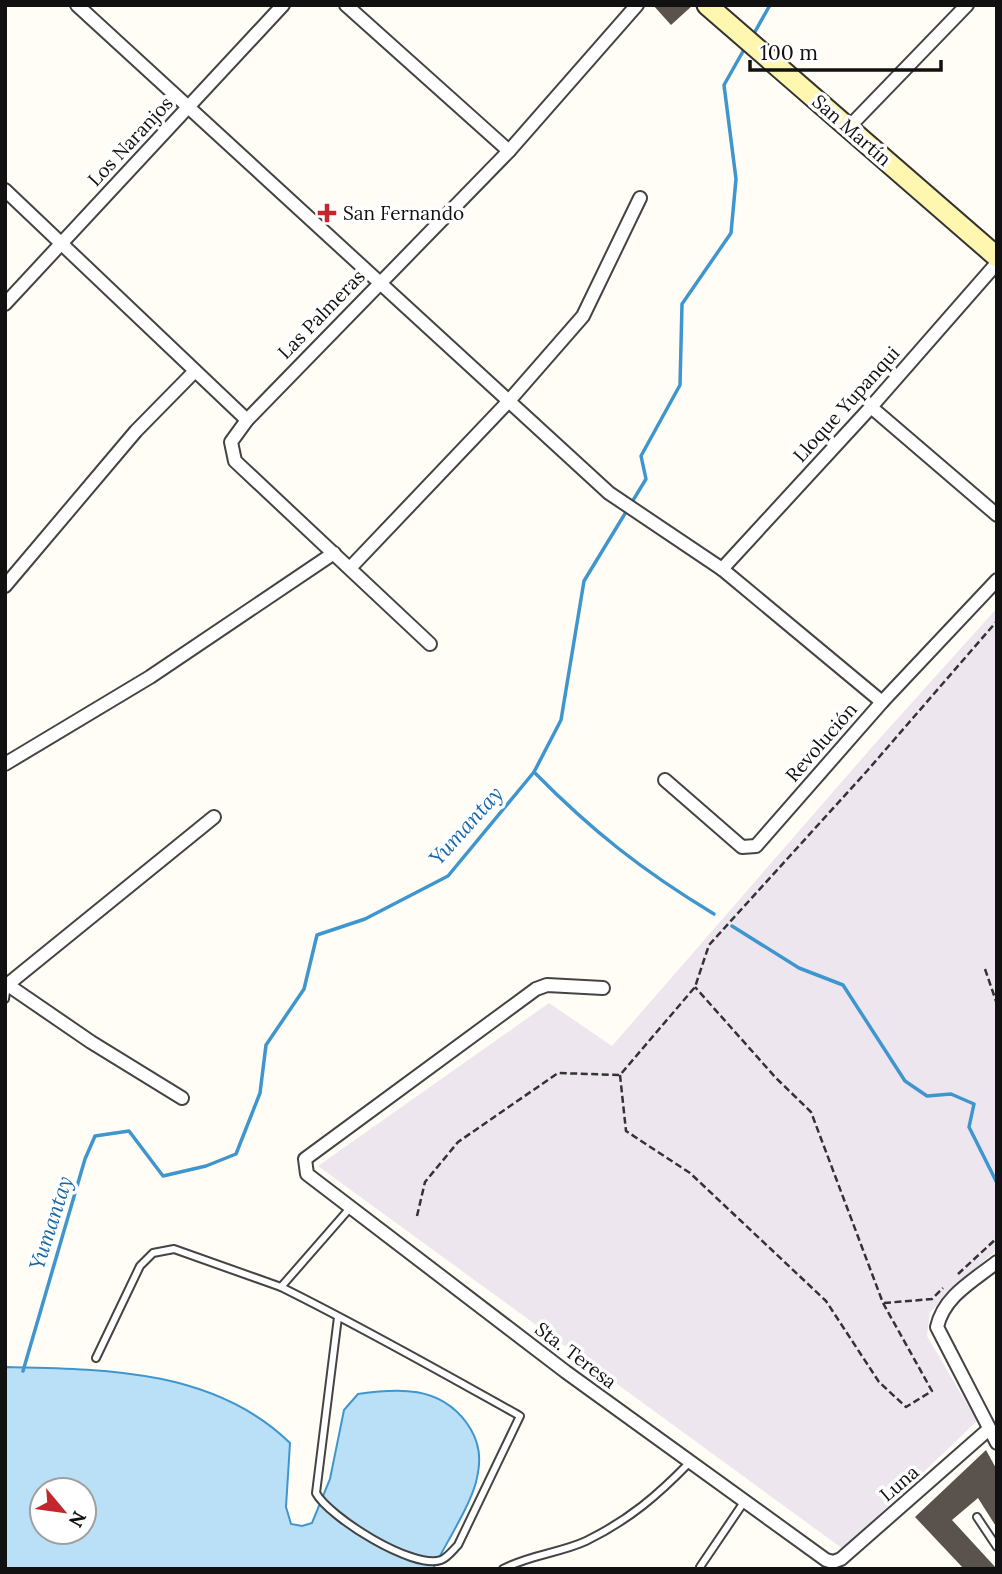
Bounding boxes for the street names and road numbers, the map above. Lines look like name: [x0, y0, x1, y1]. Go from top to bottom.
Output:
street label: San Martín: [808, 89, 896, 171]
street label: Los Naranjos: [82, 91, 178, 191]
street label: Las Palmeras: [272, 264, 370, 364]
street label: Lloque Yupanqui: [788, 341, 904, 467]
street label: Revolución: [780, 697, 862, 787]
street label: Sta. Teresa: [530, 1317, 622, 1394]
street label: Luna: [875, 1459, 923, 1506]

